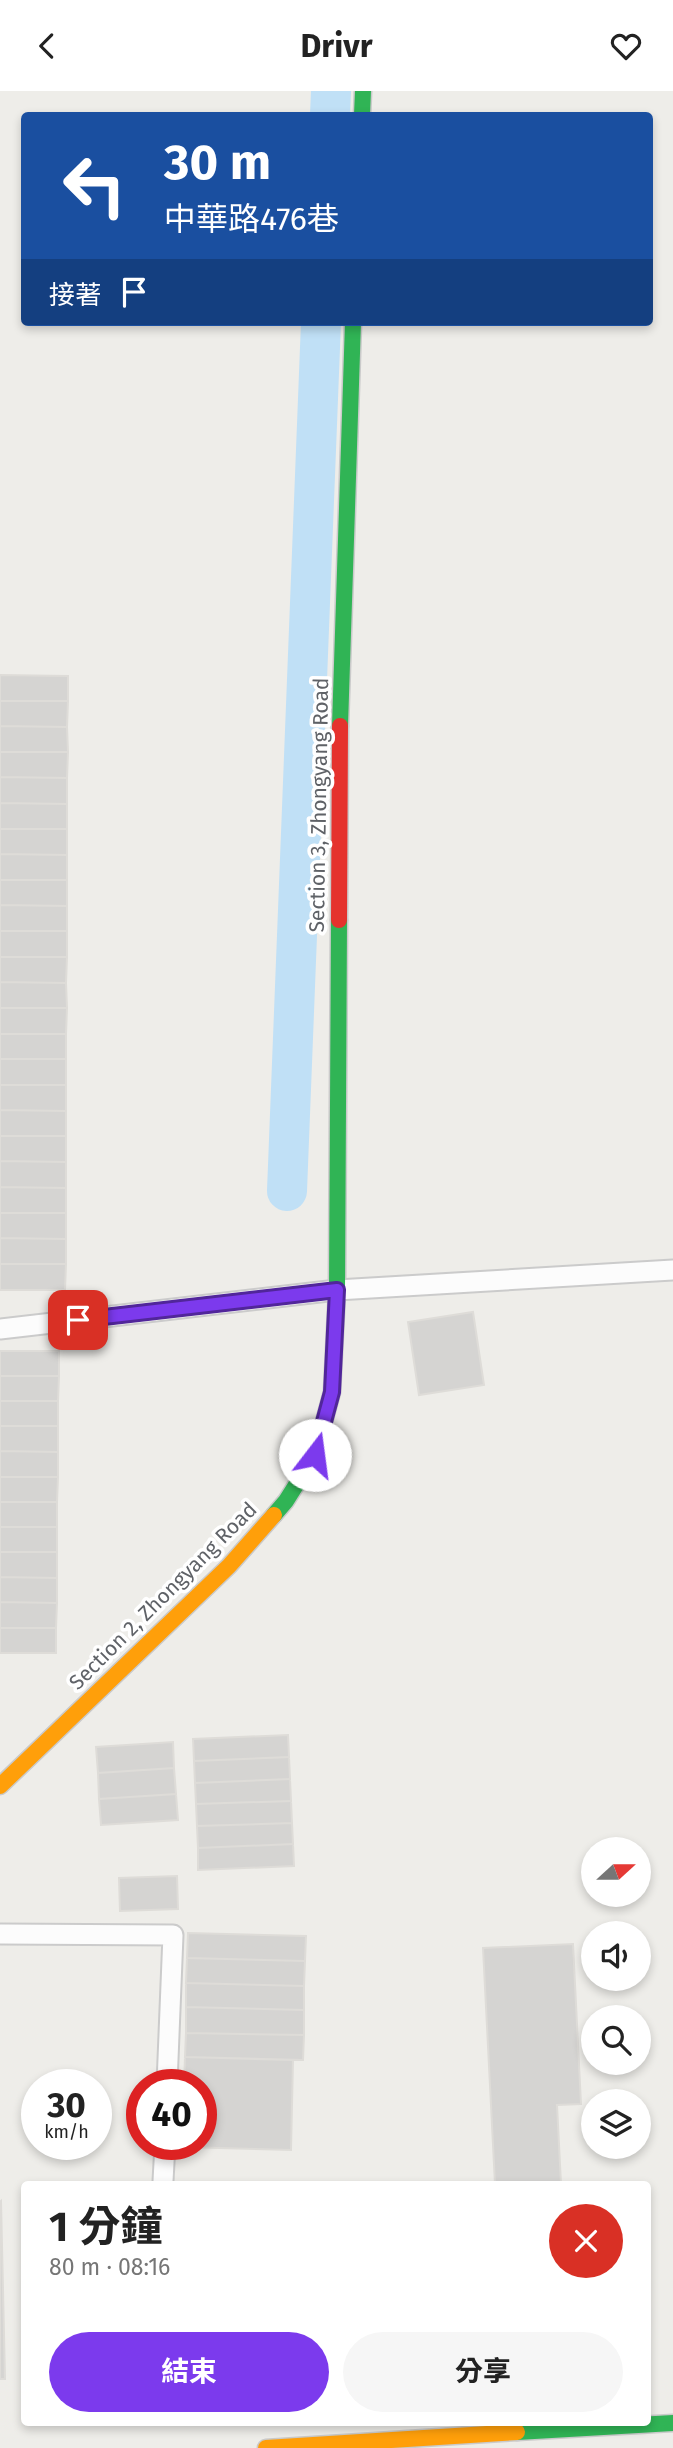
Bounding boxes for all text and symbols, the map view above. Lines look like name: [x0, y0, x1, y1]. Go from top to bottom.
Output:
icon: back: [28, 27, 66, 65]
text: Drivr: [301, 27, 372, 65]
icon: heart: [607, 27, 645, 65]
text: 30 m: [164, 133, 271, 192]
icon: left: [49, 140, 140, 231]
text: 中華路476巷: [164, 200, 339, 238]
icon: arrive: [115, 273, 153, 311]
text: 接著: [49, 280, 101, 311]
street label: Section 3, Zhongyang Road: [304, 677, 334, 933]
pin: [48, 1290, 108, 1350]
icon: arrive: [59, 1301, 97, 1339]
position arrow: [278, 1418, 352, 1492]
street label: Section 2, Zhongyang Road: [64, 1497, 262, 1695]
north arrow: [581, 1837, 651, 1907]
map controls: [581, 1837, 651, 2159]
button: sound: [581, 1921, 651, 1991]
button: search: [581, 2005, 651, 2075]
speed limit sign: 40: [126, 2069, 217, 2160]
text: 30: [47, 2084, 86, 2126]
button: layers: [581, 2089, 651, 2159]
text: km/h: [44, 2121, 89, 2143]
text: 1 分鐘: [49, 2202, 162, 2252]
button: close: [549, 2204, 623, 2278]
text: 80 m · 08:16: [49, 2253, 170, 2281]
button: 結束: [49, 2332, 329, 2412]
button: 分享: [343, 2332, 623, 2412]

